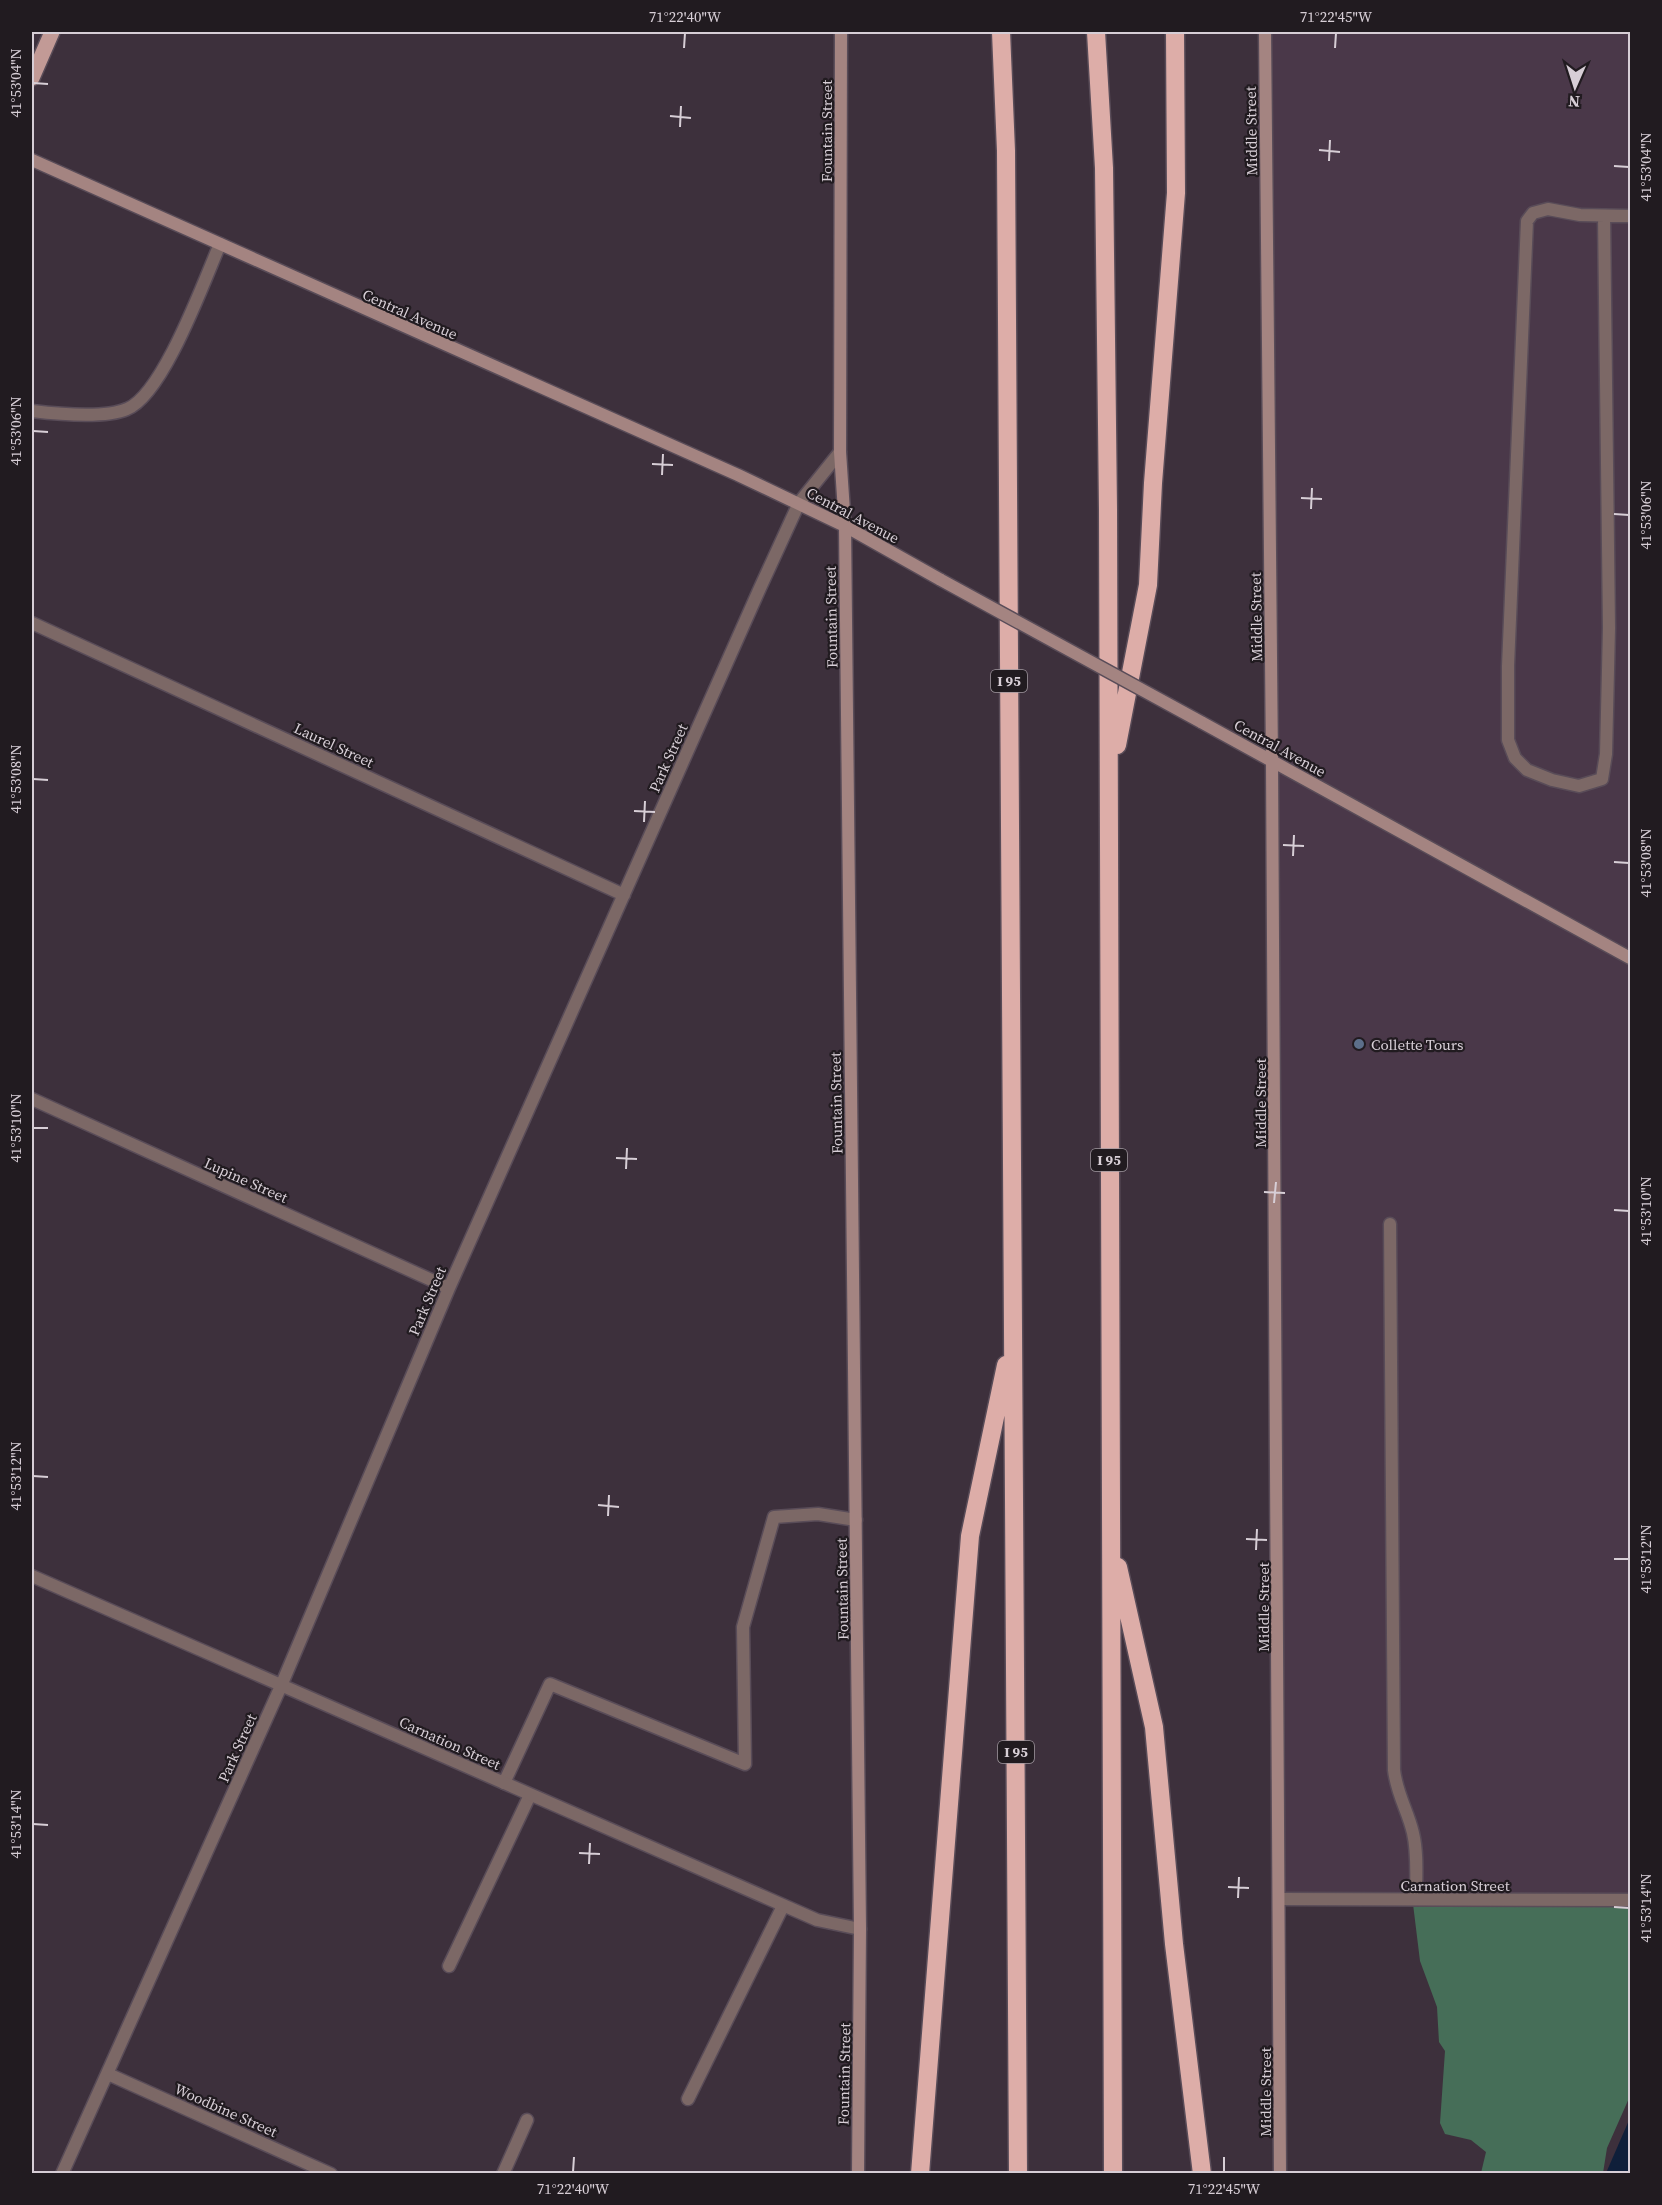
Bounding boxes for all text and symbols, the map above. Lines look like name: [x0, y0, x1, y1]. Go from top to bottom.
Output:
text: 71°22'40"W: [649, 6, 722, 27]
text: 71°22'45"W: [1300, 6, 1373, 27]
text: 41°53'04"N: [5, 48, 26, 118]
north arrow: [1545, 57, 1605, 117]
street label: Fountain Street: [816, 80, 837, 182]
street label: Middle Street: [1240, 86, 1262, 176]
text: N: [1567, 91, 1581, 113]
text: 41°53'04"N: [1635, 132, 1656, 202]
street label: Central Avenue: [359, 284, 461, 344]
text: 41°53'06"N: [5, 396, 26, 466]
text: 41°53'06"N: [1635, 480, 1656, 550]
street label: Central Avenue: [803, 482, 903, 548]
street label: Fountain Street: [820, 566, 842, 668]
street label: Middle Street: [1245, 572, 1267, 662]
road number: I 95: [991, 670, 1027, 692]
street label: Central Avenue: [1230, 714, 1330, 782]
street label: Laurel Street: [291, 717, 377, 773]
street label: Park Street: [644, 720, 692, 796]
text: 41°53'08"N: [5, 744, 26, 814]
text: 41°53'08"N: [1635, 828, 1656, 898]
place label: Collette Tours: [1371, 1034, 1463, 1055]
marker: Collette Tours: [1352, 1037, 1366, 1051]
street label: Fountain Street: [825, 1052, 847, 1154]
street label: Middle Street: [1250, 1058, 1271, 1148]
text: 41°53'10"N: [5, 1093, 26, 1163]
road number: I 95: [1091, 1149, 1127, 1171]
street label: Lupine Street: [201, 1152, 291, 1208]
text: 41°53'10"N: [1635, 1176, 1656, 1246]
street label: Park Street: [403, 1263, 451, 1339]
text: 41°53'12"N: [5, 1441, 26, 1511]
text: 41°53'12"N: [1635, 1524, 1656, 1594]
street label: Fountain Street: [831, 1538, 853, 1640]
street label: Middle Street: [1253, 1562, 1274, 1652]
street label: Park Street: [213, 1710, 261, 1786]
street label: Carnation Street: [396, 1711, 504, 1775]
road number: I 95: [998, 1741, 1034, 1763]
text: 41°53'14"N: [5, 1789, 26, 1859]
text: 41°53'14"N: [1635, 1873, 1656, 1943]
street label: Carnation Street: [1400, 1875, 1510, 1896]
street label: Fountain Street: [833, 2023, 855, 2125]
street label: Middle Street: [1255, 2047, 1276, 2137]
street label: Woodbine Street: [171, 2078, 281, 2142]
text: 71°22'40"W: [537, 2178, 610, 2199]
text: 71°22'45"W: [1188, 2178, 1261, 2199]

